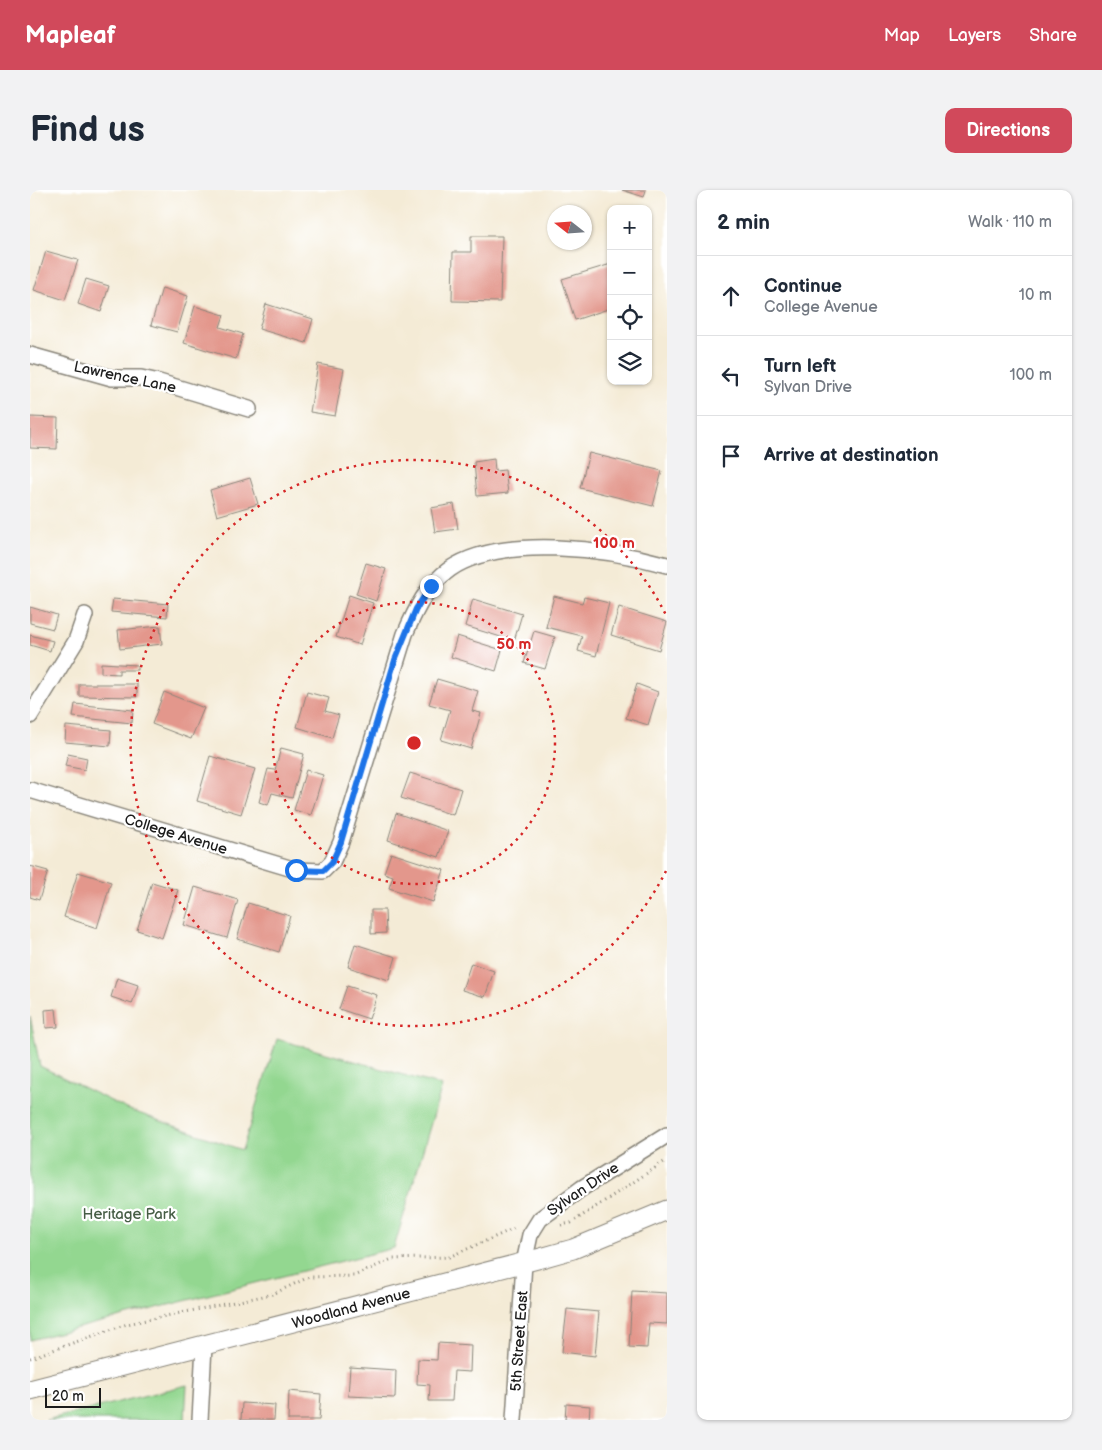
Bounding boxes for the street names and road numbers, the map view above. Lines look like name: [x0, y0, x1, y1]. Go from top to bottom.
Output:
street label: Lawrence Lane: [72, 357, 178, 398]
street label: College Avenue: [122, 810, 230, 859]
street label: Sylvan Drive: [544, 1158, 623, 1220]
street label: Woodland Avenue: [290, 1284, 412, 1333]
street label: 5th Street East: [507, 1290, 533, 1392]

